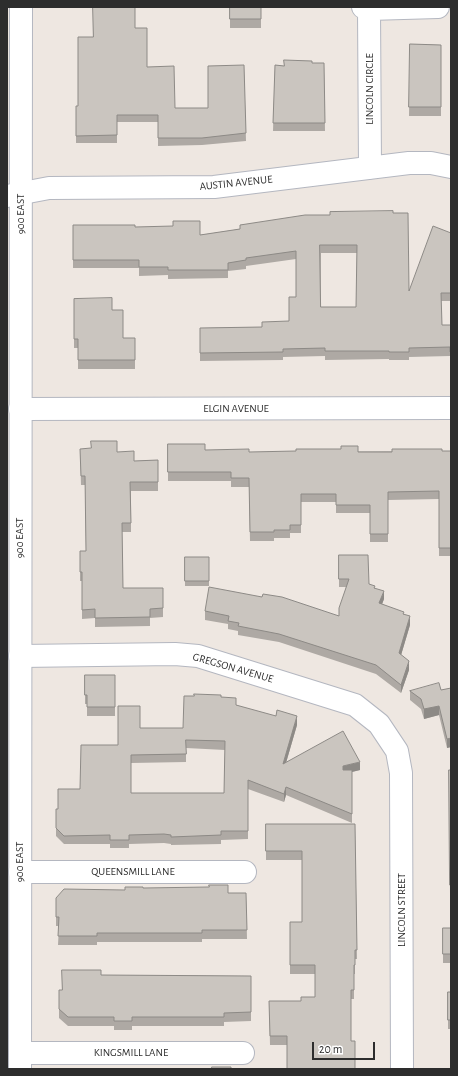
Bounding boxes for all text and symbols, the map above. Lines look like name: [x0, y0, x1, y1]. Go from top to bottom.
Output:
street label: LINCOLN CIRCLE: [363, 53, 377, 125]
street label: AUSTIN AVENUE: [199, 173, 273, 193]
street label: 900 EAST: [14, 194, 28, 234]
street label: ELGIN AVENUE: [203, 402, 269, 416]
street label: 900 EAST: [13, 518, 27, 558]
street label: GREGSON AVENUE: [191, 650, 275, 686]
street label: 900 EAST: [13, 842, 27, 882]
street label: QUEENSMILL LANE: [91, 865, 175, 879]
street label: LINCOLN STREET: [395, 873, 409, 947]
scale bar: [314, 1034, 377, 1060]
text: 20 m: [319, 1043, 342, 1055]
street label: KINGSMILL LANE: [94, 1046, 168, 1060]

